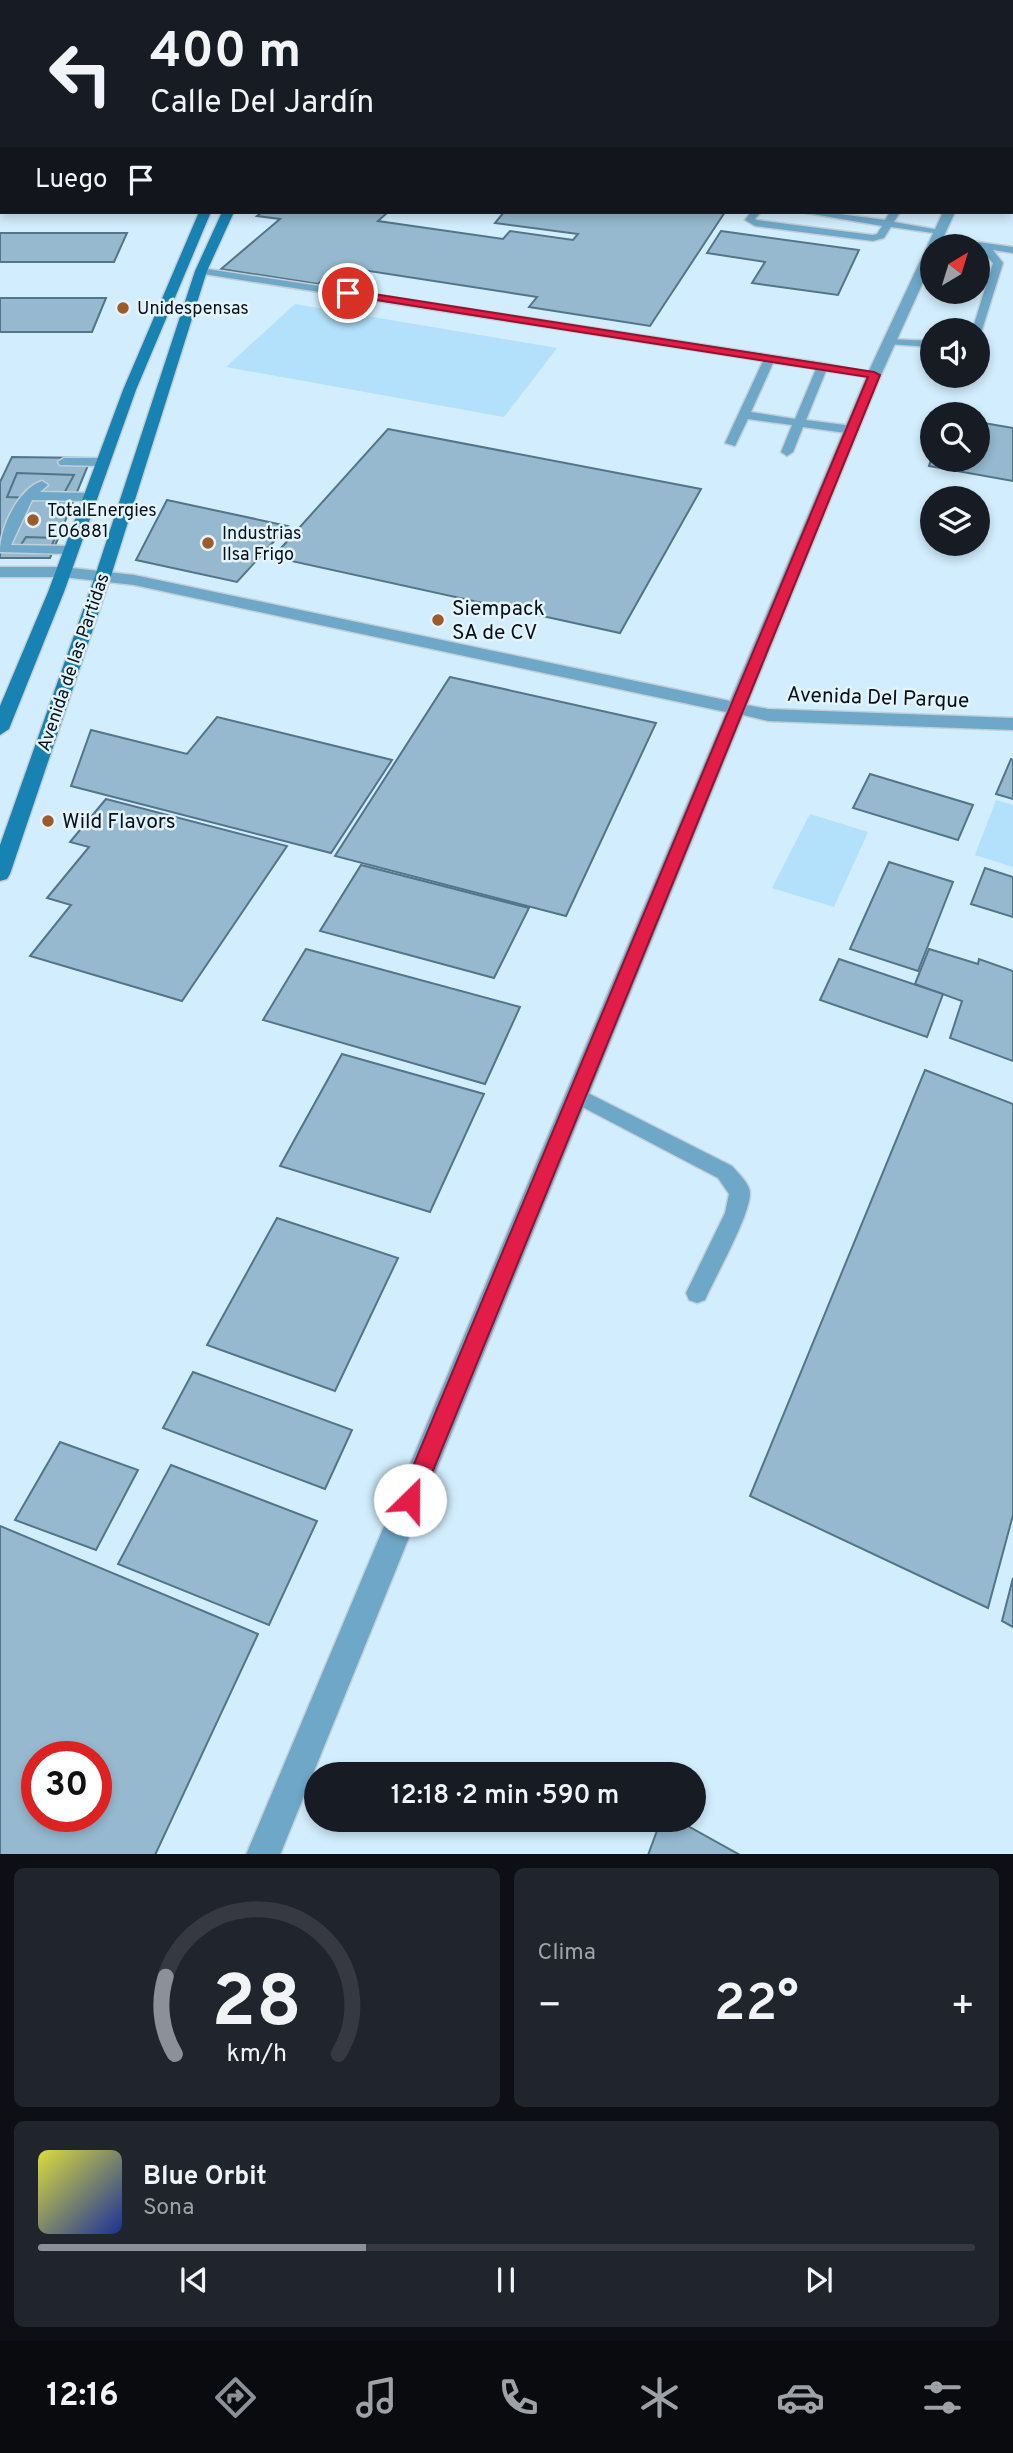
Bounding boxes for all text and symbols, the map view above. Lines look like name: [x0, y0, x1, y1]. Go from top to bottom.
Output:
text: 400 m: [150, 23, 301, 85]
icon: left: [35, 28, 126, 119]
text: Calle Del Jardín: [150, 84, 374, 124]
icon: arrive: [122, 161, 160, 199]
text: Luego: [35, 164, 108, 197]
north arrow: [920, 234, 990, 304]
map controls: [920, 234, 990, 556]
pin: [318, 263, 378, 323]
icon: arrive: [329, 274, 367, 312]
place label: Unidespensas: [137, 298, 249, 321]
marker: Unidespensas: [115, 300, 131, 316]
button: sound: [920, 318, 990, 388]
button: search: [920, 402, 990, 472]
button: layers: [920, 486, 990, 556]
place label: TotalEnergies E06881: [47, 500, 157, 544]
marker: TotalEnergies E06881: [25, 512, 41, 528]
place label: Industrias Ilsa Frigo: [222, 523, 301, 567]
marker: Industrias Ilsa Frigo: [200, 535, 216, 551]
street label: Avenida de las Partidas: [33, 570, 116, 755]
place label: Siempack SA de CV: [452, 596, 545, 647]
marker: Siempack SA de CV: [430, 612, 446, 628]
street label: Avenida Del Parque: [786, 682, 970, 715]
place label: Wild Flavors: [62, 809, 176, 836]
marker: Wild Flavors: [40, 813, 56, 829]
position arrow: [373, 1463, 447, 1537]
speed limit sign: 30: [21, 1741, 112, 1832]
text: 12:18 · 2 min · 590 m: [391, 1780, 619, 1813]
text: Clima: [538, 1939, 596, 1968]
text: 28: [212, 1960, 302, 2052]
text: 22°: [714, 1973, 799, 2039]
text: −: [538, 1983, 562, 2032]
text: +: [950, 1983, 975, 2032]
text: km/h: [226, 2038, 287, 2070]
text: Blue Orbit: [143, 2161, 267, 2194]
text: Sona: [143, 2194, 194, 2223]
icon: previous: [175, 2261, 213, 2299]
icon: pause: [487, 2261, 525, 2299]
icon: next: [800, 2261, 838, 2299]
icon: directions: [211, 2373, 260, 2422]
icon: music: [352, 2373, 401, 2422]
icon: phone: [494, 2373, 543, 2422]
icon: climate: [635, 2373, 684, 2422]
icon: car: [776, 2373, 825, 2422]
icon: filters: [918, 2373, 967, 2422]
text: 12:16: [46, 2377, 119, 2417]

